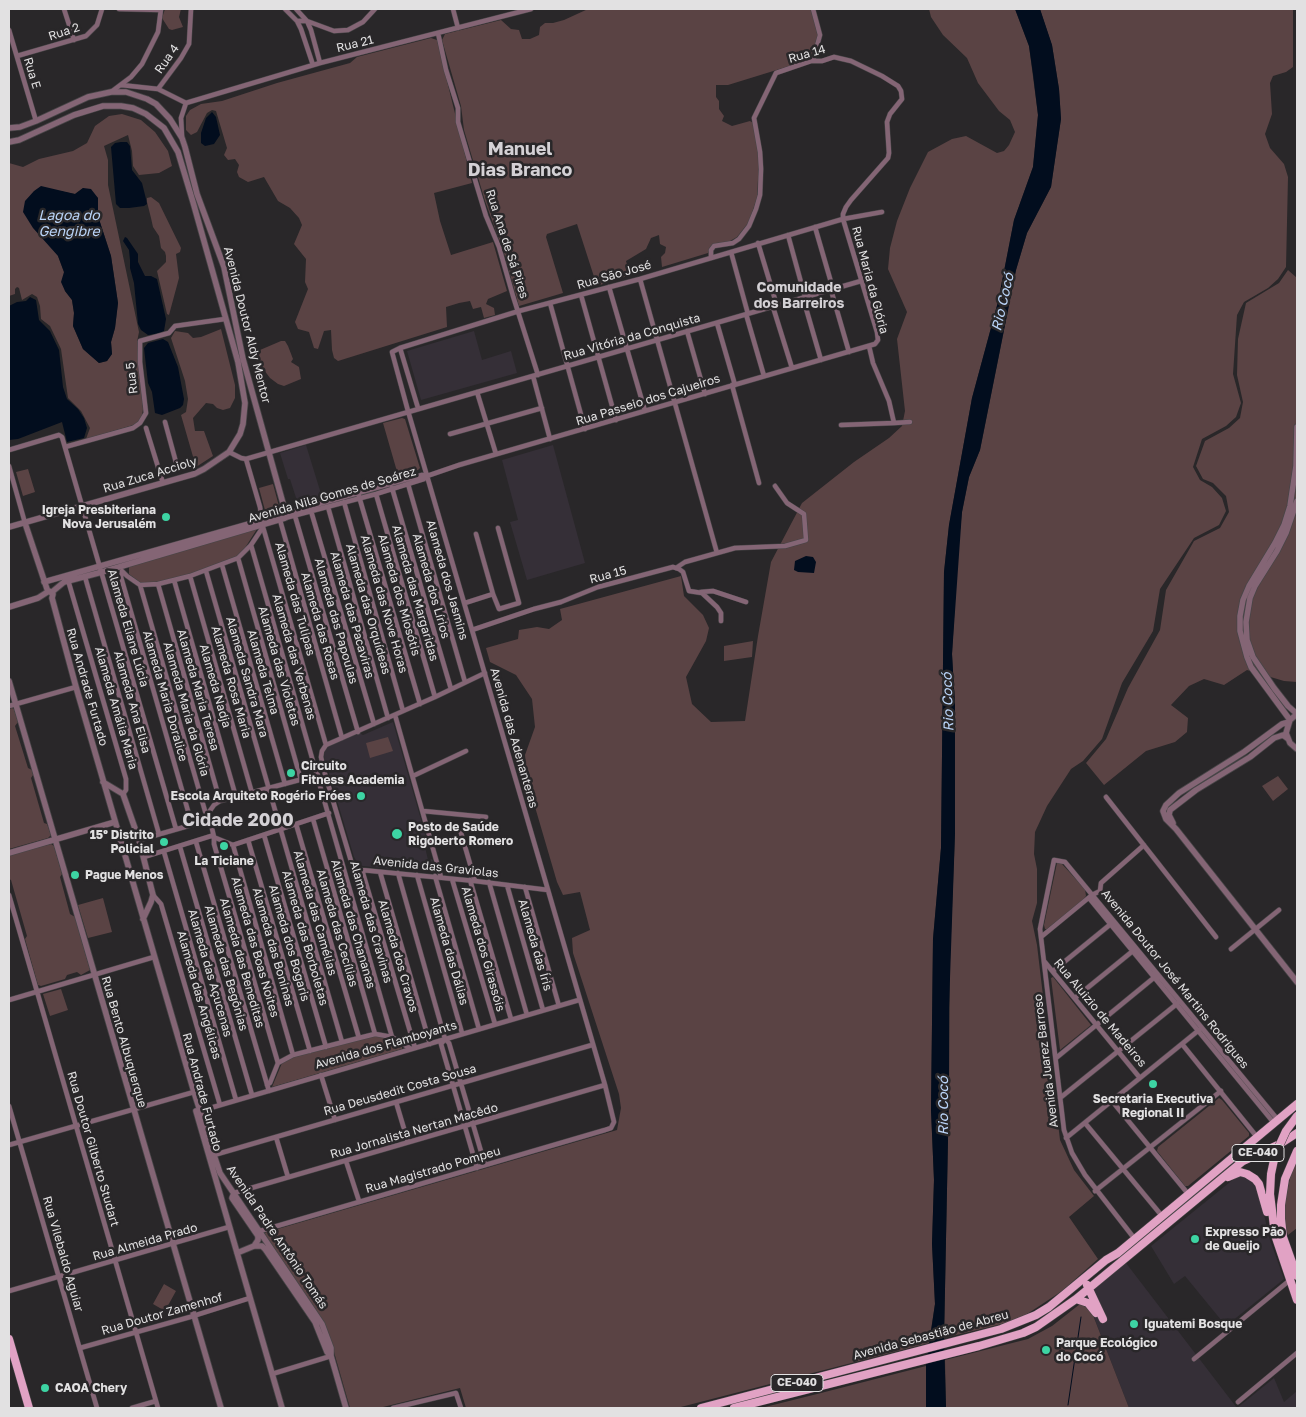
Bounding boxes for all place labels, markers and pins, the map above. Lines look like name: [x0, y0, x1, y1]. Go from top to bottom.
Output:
place label: Igreja Presbiteriana Nova Jerusalém: [42, 503, 156, 531]
marker: Igreja Presbiteriana Nova Jerusalém: [160, 511, 172, 523]
place label: Circuito Fitness Academia: [301, 759, 404, 787]
marker: Circuito Fitness Academia: [285, 767, 297, 779]
place label: Escola Arquiteto Rogério Fróes: [170, 789, 351, 803]
marker: Escola Arquiteto Rogério Fróes: [355, 790, 367, 802]
place label: Posto de Saúde Rigoberto Romero: [408, 820, 513, 848]
marker: Posto de Saúde Rigoberto Romero: [390, 827, 404, 841]
place label: 15º Distrito Policial: [90, 828, 154, 856]
marker: 15º Distrito Policial: [158, 836, 170, 848]
marker: La Ticiane: [218, 840, 230, 852]
place label: La Ticiane: [194, 854, 254, 868]
place label: Pague Menos: [85, 868, 163, 882]
marker: Pague Menos: [69, 869, 81, 881]
marker: Secretaria Executiva Regional II: [1147, 1078, 1159, 1090]
place label: Secretaria Executiva Regional II: [1093, 1092, 1213, 1120]
place label: Expresso Pão de Queijo: [1205, 1225, 1284, 1253]
marker: Expresso Pão de Queijo: [1189, 1233, 1201, 1245]
place label: Iguatemi Bosque: [1144, 1317, 1242, 1331]
marker: Iguatemi Bosque: [1128, 1318, 1140, 1330]
place label: Parque Ecológico do Cocó: [1056, 1336, 1157, 1364]
marker: Parque Ecológico do Cocó: [1040, 1344, 1052, 1356]
place label: CAOA Chery: [55, 1381, 127, 1395]
marker: CAOA Chery: [39, 1382, 51, 1394]

